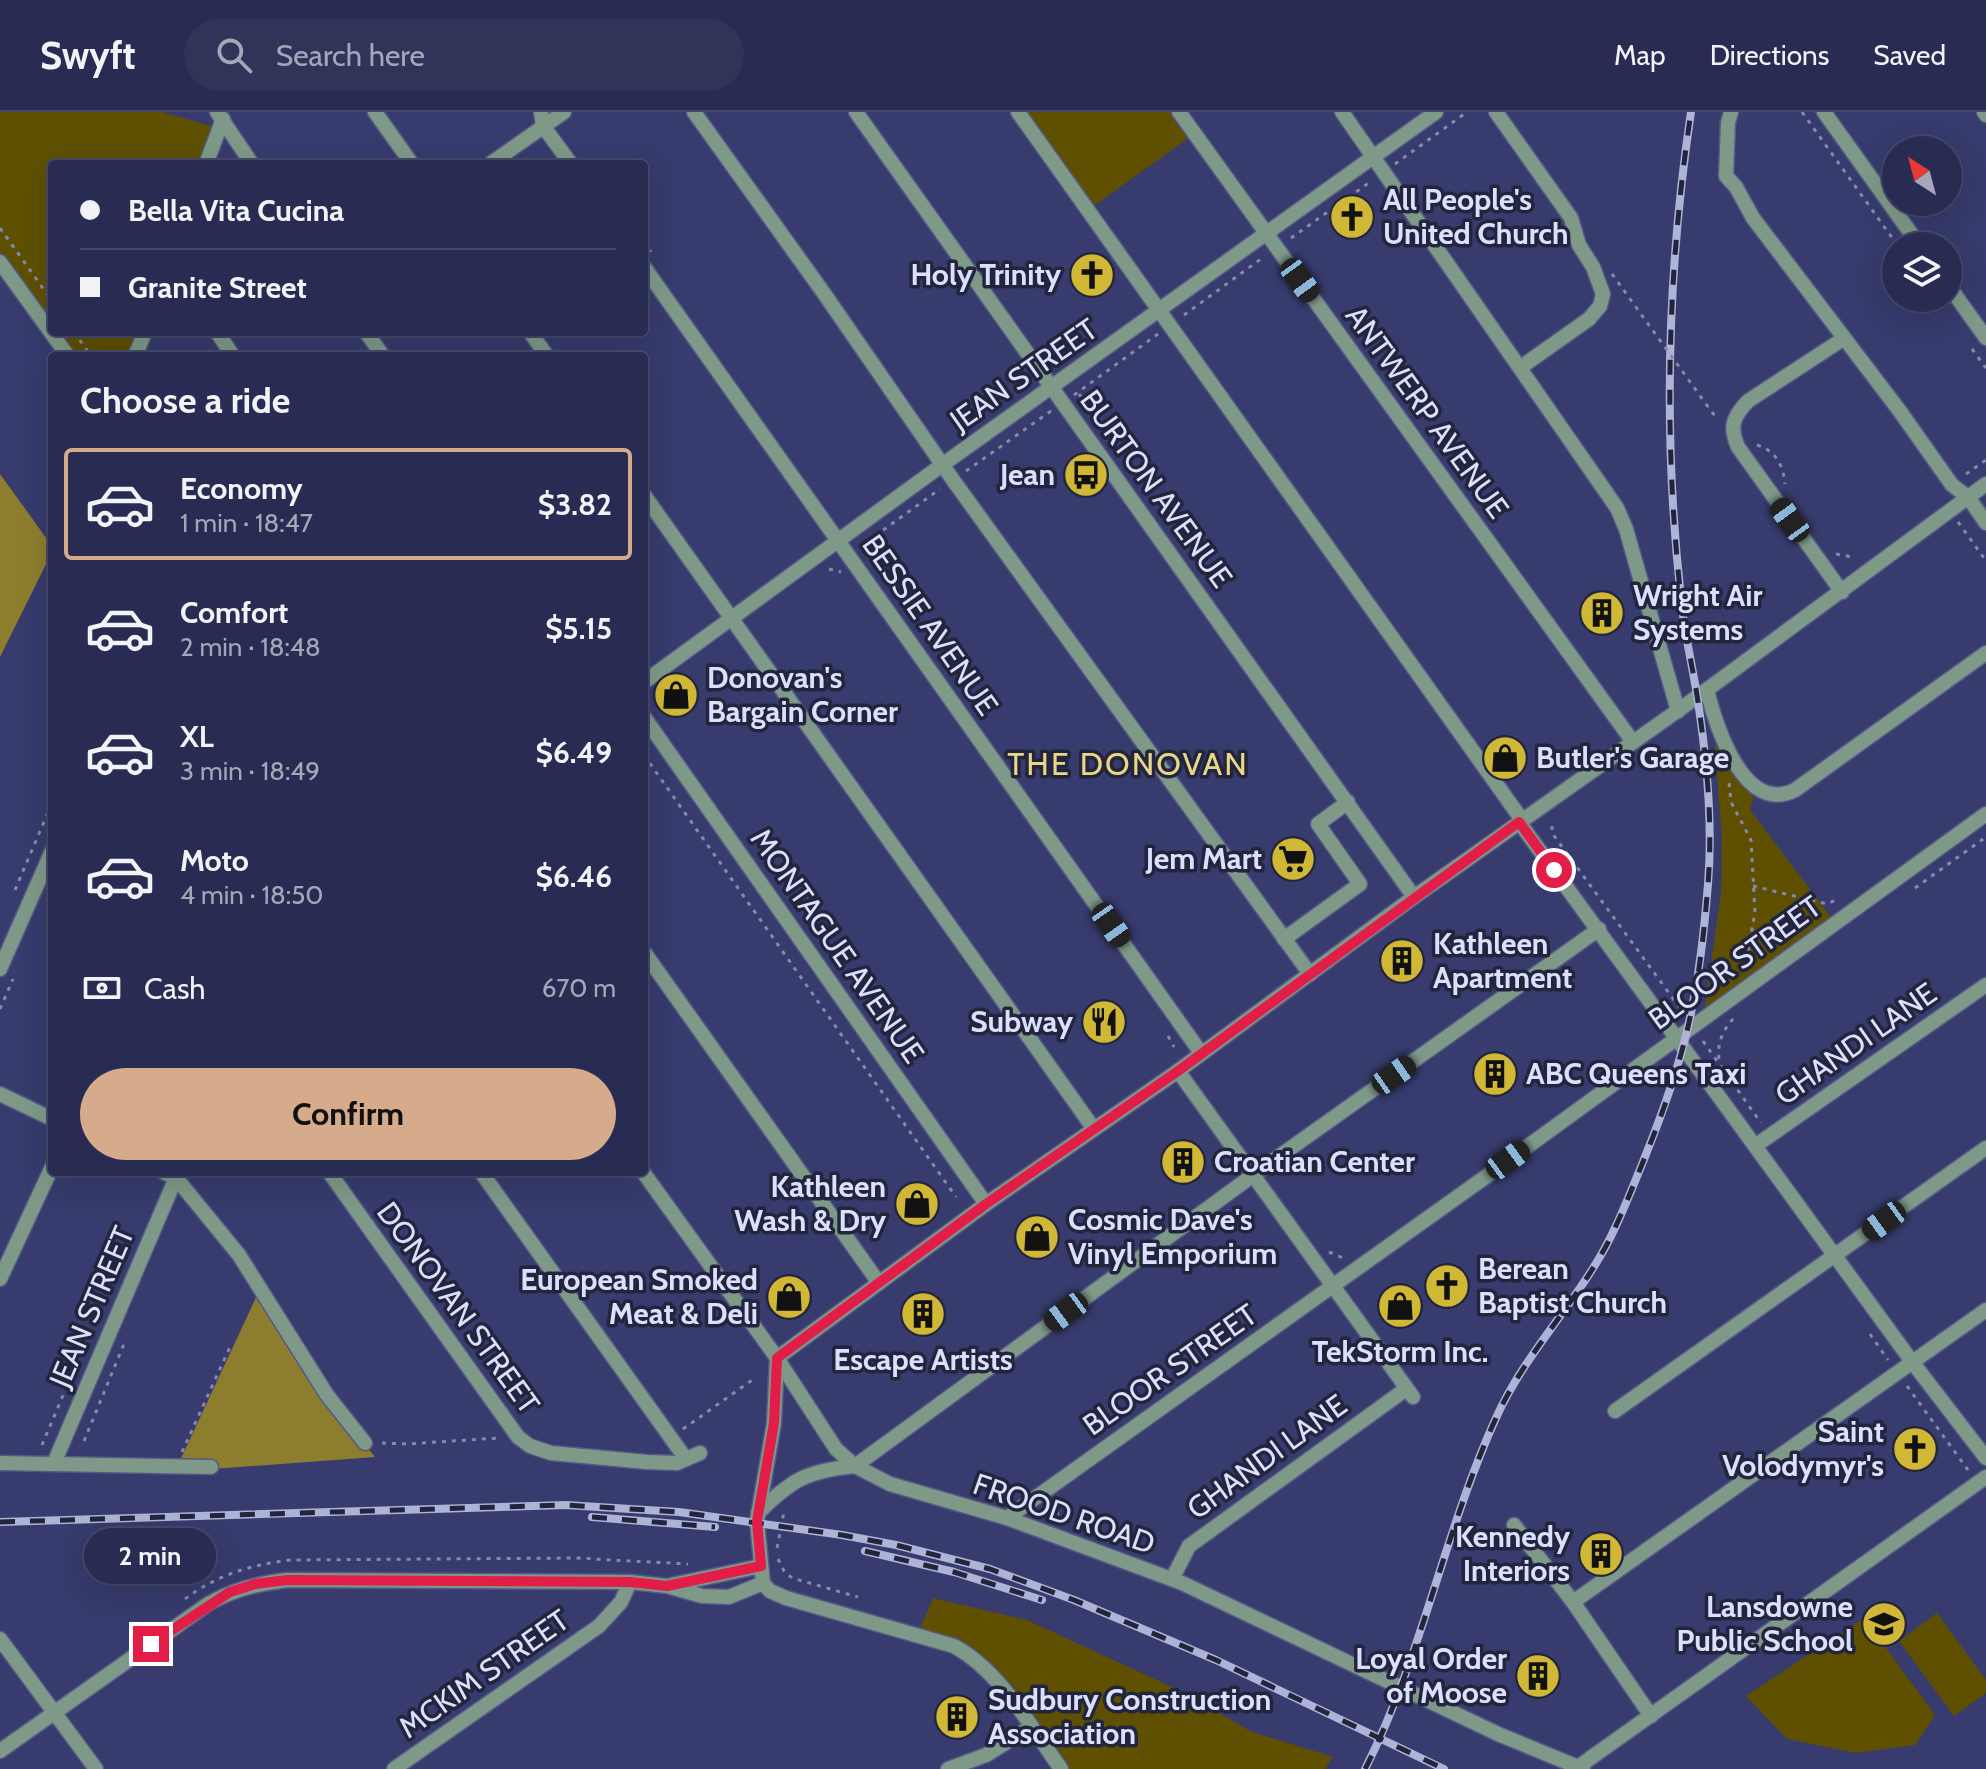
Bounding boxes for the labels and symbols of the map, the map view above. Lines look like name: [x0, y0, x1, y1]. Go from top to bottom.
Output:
north arrow: [1882, 136, 1962, 216]
place label: All People's United Church: [1383, 181, 1569, 252]
church icon: All People's United Church: [1328, 193, 1376, 241]
church icon: Holy Trinity: [1068, 251, 1116, 299]
car: [1276, 254, 1324, 306]
place label: Holy Trinity: [910, 256, 1062, 293]
street label: ANTWERP AVENUE: [1338, 298, 1517, 525]
street label: JEAN STREET: [942, 310, 1105, 439]
street label: BURTON AVENUE: [1072, 383, 1240, 595]
bus stop icon: Jean: [1062, 451, 1110, 499]
place label: Jean: [999, 456, 1055, 493]
car: [1766, 494, 1814, 546]
street label: BESSIE AVENUE: [854, 527, 1006, 722]
place label: Wright Air Systems: [1633, 577, 1762, 648]
building icon: Wright Air Systems: [1578, 589, 1626, 637]
place label: Donovan's Bargain Corner: [707, 659, 898, 730]
shop icon: Donovan's Bargain Corner: [652, 671, 700, 719]
shop icon: Butler's Garage: [1481, 734, 1529, 782]
place label: Butler's Garage: [1536, 739, 1729, 776]
district label: THE DONOVAN: [1007, 744, 1249, 783]
street label: MONTAGUE AVENUE: [743, 821, 932, 1070]
supermarket icon: Jem Mart: [1269, 835, 1317, 883]
place label: Jem Mart: [1145, 840, 1262, 877]
route start: [1536, 852, 1572, 888]
street label: BLOOR STREET: [1641, 888, 1828, 1038]
car: [1087, 898, 1135, 952]
place label: Kathleen Apartment: [1433, 925, 1572, 996]
building icon: Kathleen Apartment: [1378, 937, 1426, 985]
street label: GHANDI LANE: [1768, 974, 1943, 1113]
restaurant icon: Subway: [1080, 998, 1128, 1046]
place label: Subway: [970, 1003, 1074, 1040]
building icon: ABC Queens Taxi: [1471, 1050, 1519, 1098]
car: [1367, 1051, 1421, 1099]
place label: ABC Queens Taxi: [1526, 1055, 1747, 1092]
car: [1482, 1136, 1534, 1184]
building icon: Croatian Center: [1159, 1138, 1207, 1186]
place label: Croatian Center: [1214, 1143, 1415, 1180]
place label: Kathleen Wash & Dry: [734, 1168, 887, 1239]
shop icon: Kathleen Wash & Dry: [893, 1180, 941, 1228]
street label: DONOVAN STREET: [369, 1195, 548, 1421]
car: [1858, 1197, 1910, 1245]
place label: Cosmic Dave's Vinyl Emporium: [1068, 1201, 1277, 1272]
shop icon: Cosmic Dave's Vinyl Emporium: [1013, 1213, 1061, 1261]
street label: JEAN STREET: [41, 1221, 142, 1394]
place label: Berean Baptist Church: [1478, 1250, 1667, 1321]
place label: European Smoked Meat & Deli: [520, 1261, 758, 1332]
church icon: Berean Baptist Church: [1423, 1262, 1471, 1310]
shop icon: European Smoked Meat & Deli: [765, 1273, 813, 1321]
shop icon: TekStorm Inc.: [1376, 1282, 1424, 1330]
car: [1040, 1288, 1092, 1336]
building icon: Escape Artists: [899, 1290, 947, 1338]
street label: BLOOR STREET: [1076, 1296, 1264, 1443]
place label: TekStorm Inc.: [1312, 1333, 1488, 1370]
place label: Escape Artists: [833, 1341, 1013, 1378]
street label: GHANDI LANE: [1180, 1386, 1354, 1527]
place label: Saint Volodymyr's: [1722, 1413, 1884, 1484]
church icon: Saint Volodymyr's: [1891, 1425, 1939, 1473]
street label: FROOD ROAD: [968, 1465, 1160, 1562]
place label: Kennedy Interiors: [1455, 1518, 1571, 1589]
callout: 2 min: [85, 1528, 217, 1584]
building icon: Kennedy Interiors: [1577, 1530, 1625, 1578]
place label: Lansdowne Public School: [1676, 1588, 1853, 1659]
school or university icon: Lansdowne Public School: [1860, 1600, 1908, 1648]
street label: MCKIM STREET: [392, 1601, 576, 1746]
route end: [133, 1626, 169, 1662]
place label: Loyal Order of Moose: [1355, 1640, 1507, 1711]
building icon: Loyal Order of Moose: [1514, 1652, 1562, 1700]
place label: Sudbury Construction Association: [988, 1681, 1271, 1752]
building icon: Sudbury Construction Association: [933, 1693, 981, 1741]

